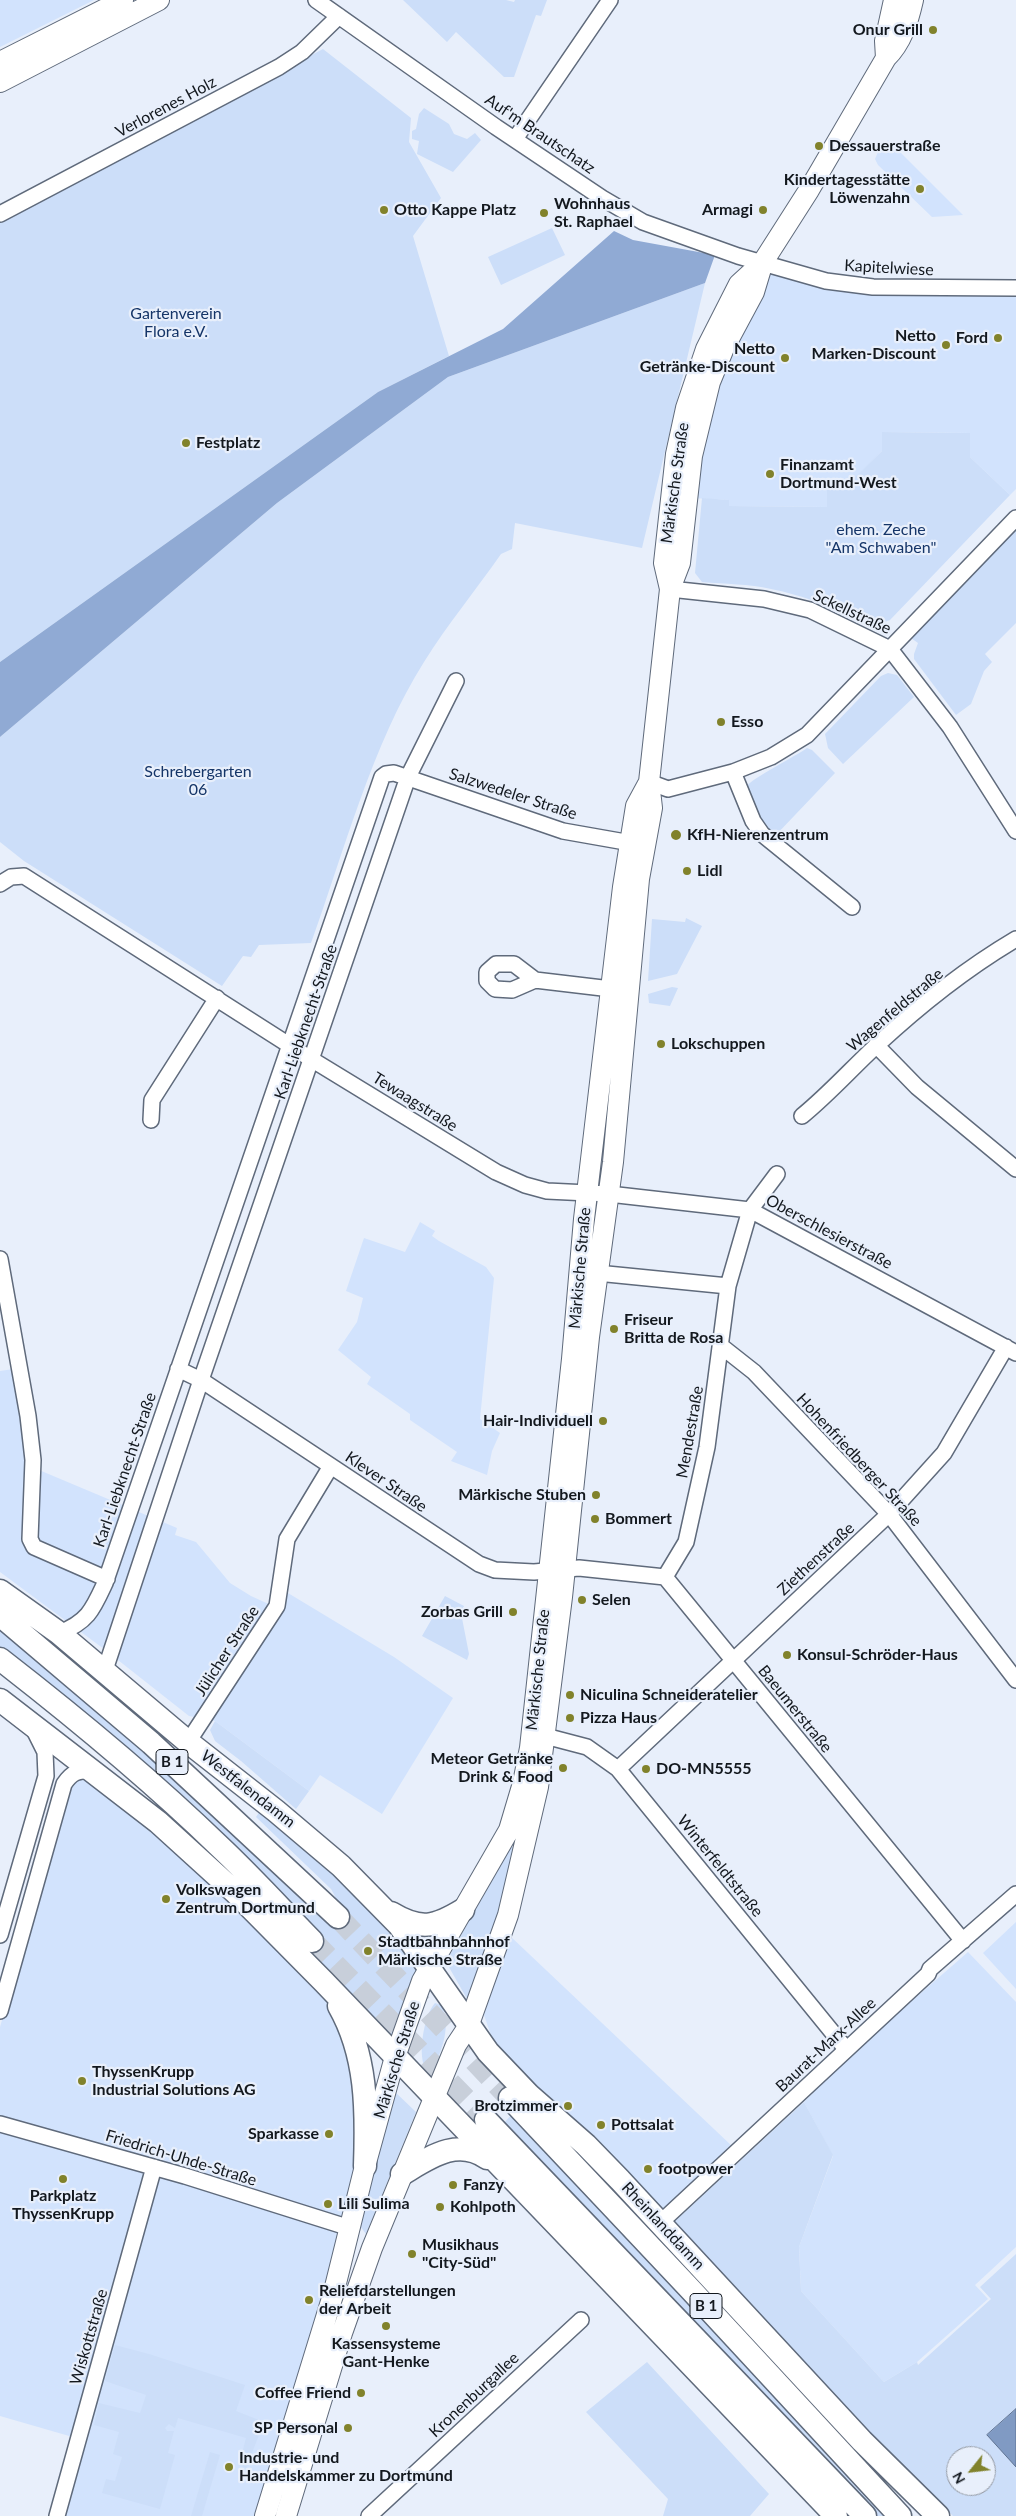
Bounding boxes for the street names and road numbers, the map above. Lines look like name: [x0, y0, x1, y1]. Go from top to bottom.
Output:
street label: Verlorenes Holz: [112, 72, 220, 142]
street label: Auf'm Brautschatz: [481, 90, 599, 178]
street label: Kapitelwiese: [844, 256, 934, 280]
street label: Märkische Straße: [657, 421, 693, 545]
street label: Sckellstraße: [810, 586, 894, 638]
street label: Salzwedeler Straße: [447, 764, 579, 824]
street label: Karl-Liebknecht-Straße: [270, 942, 342, 1102]
street label: Wagenfeldstraße: [843, 964, 947, 1056]
street label: Tewaagstraße: [369, 1068, 461, 1136]
street label: Oberschlesierstraße: [762, 1191, 896, 1273]
street label: Märkische Straße: [565, 1206, 595, 1330]
street label: Mendestraße: [672, 1384, 708, 1480]
street label: Hohenfriedberger Straße: [792, 1389, 926, 1531]
street label: Karl-Liebknecht-Straße: [89, 1390, 161, 1550]
street label: Klever Straße: [341, 1448, 431, 1516]
street label: Ziethenstraße: [774, 1519, 858, 1599]
street label: Jülicher Straße: [191, 1602, 263, 1700]
street label: Märkische Straße: [522, 1608, 554, 1732]
street label: Baeumerstraße: [754, 1661, 836, 1757]
street label: Westfalendamm: [197, 1746, 299, 1832]
road number: B 1: [156, 1750, 188, 1774]
street label: Winterfeldtstraße: [673, 1811, 767, 1921]
street label: Baurat-Marx-Allee: [772, 1994, 880, 2096]
street label: Märkische Straße: [370, 1999, 424, 2121]
street label: Friedrich-Uhde-Straße: [103, 2126, 259, 2190]
street label: Rheinlanddamm: [617, 2178, 709, 2274]
street label: Wiskottstraße: [66, 2287, 112, 2387]
road number: B 1: [690, 2294, 722, 2318]
street label: Kronenburgallee: [425, 2349, 523, 2441]

